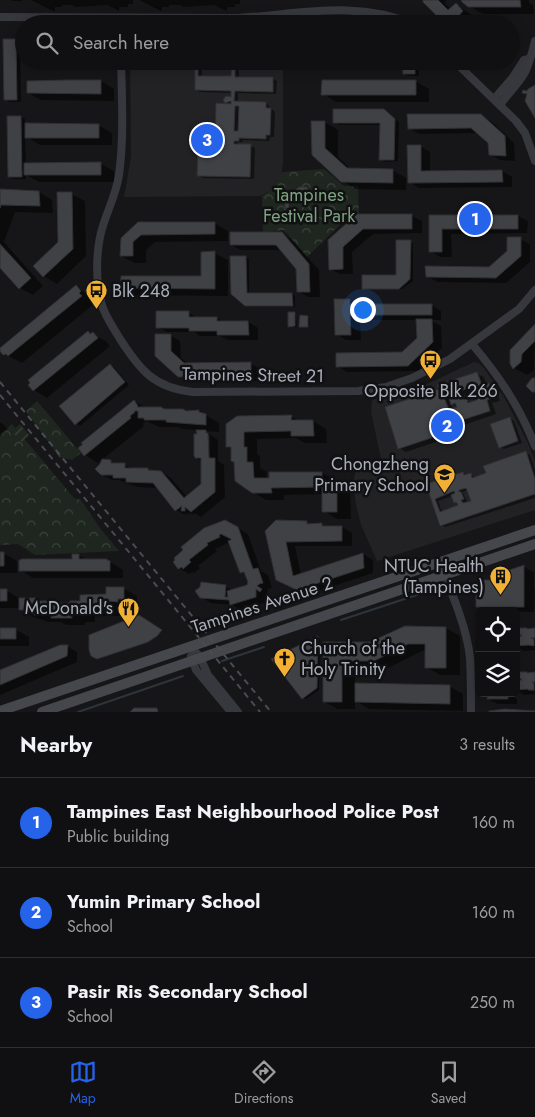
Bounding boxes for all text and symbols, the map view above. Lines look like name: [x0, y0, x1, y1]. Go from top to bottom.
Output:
search box: [15, 15, 520, 70]
icon: search: [33, 29, 61, 57]
text: Search here: [73, 29, 169, 56]
pin: 3: [191, 121, 223, 159]
park label: Tampines Festival Park: [263, 182, 355, 229]
pin: 1: [459, 200, 491, 238]
place label: Blk 248: [112, 278, 170, 304]
bus stop icon: Blk 248: [84, 279, 108, 310]
your location: [350, 297, 376, 323]
bus stop icon: Opposite Blk 266: [419, 349, 443, 380]
street label: Tampines Street 21: [182, 361, 324, 389]
place label: Opposite Blk 266: [364, 378, 498, 404]
pin: 2: [431, 407, 463, 445]
place label: Chongzheng Primary School: [314, 451, 429, 498]
school or university icon: Chongzheng Primary School: [433, 462, 457, 493]
place label: NTUC Health (Tampines): [384, 553, 484, 600]
building icon: NTUC Health (Tampines): [488, 564, 512, 595]
street label: Tampines Avenue 2: [188, 570, 336, 640]
place label: McDonald's: [25, 595, 113, 621]
restaurant icon: McDonald's: [117, 596, 141, 627]
map controls: [475, 607, 520, 697]
button: locate: [475, 607, 520, 652]
place label: Church of the Holy Trinity: [301, 635, 405, 682]
church icon: Church of the Holy Trinity: [273, 646, 297, 677]
button: layers: [475, 652, 520, 697]
text: Nearby: [20, 730, 92, 760]
text: 3 results: [459, 733, 515, 756]
text: Tampines East Neighbourhood Police Post: [67, 798, 439, 825]
text: 1: [32, 811, 40, 834]
text: 160 m: [472, 811, 515, 834]
text: Public building: [67, 825, 169, 848]
text: Yumin Primary School: [67, 888, 260, 915]
text: 2: [31, 901, 41, 924]
text: 160 m: [472, 901, 515, 924]
text: School: [67, 915, 113, 938]
text: Pasir Ris Secondary School: [67, 978, 308, 1005]
text: 3: [31, 991, 41, 1014]
text: 250 m: [470, 991, 515, 1014]
text: School: [67, 1005, 113, 1028]
tab: Map: [69, 1058, 97, 1108]
tab: Directions: [234, 1058, 293, 1108]
tab: Saved: [431, 1058, 466, 1108]

